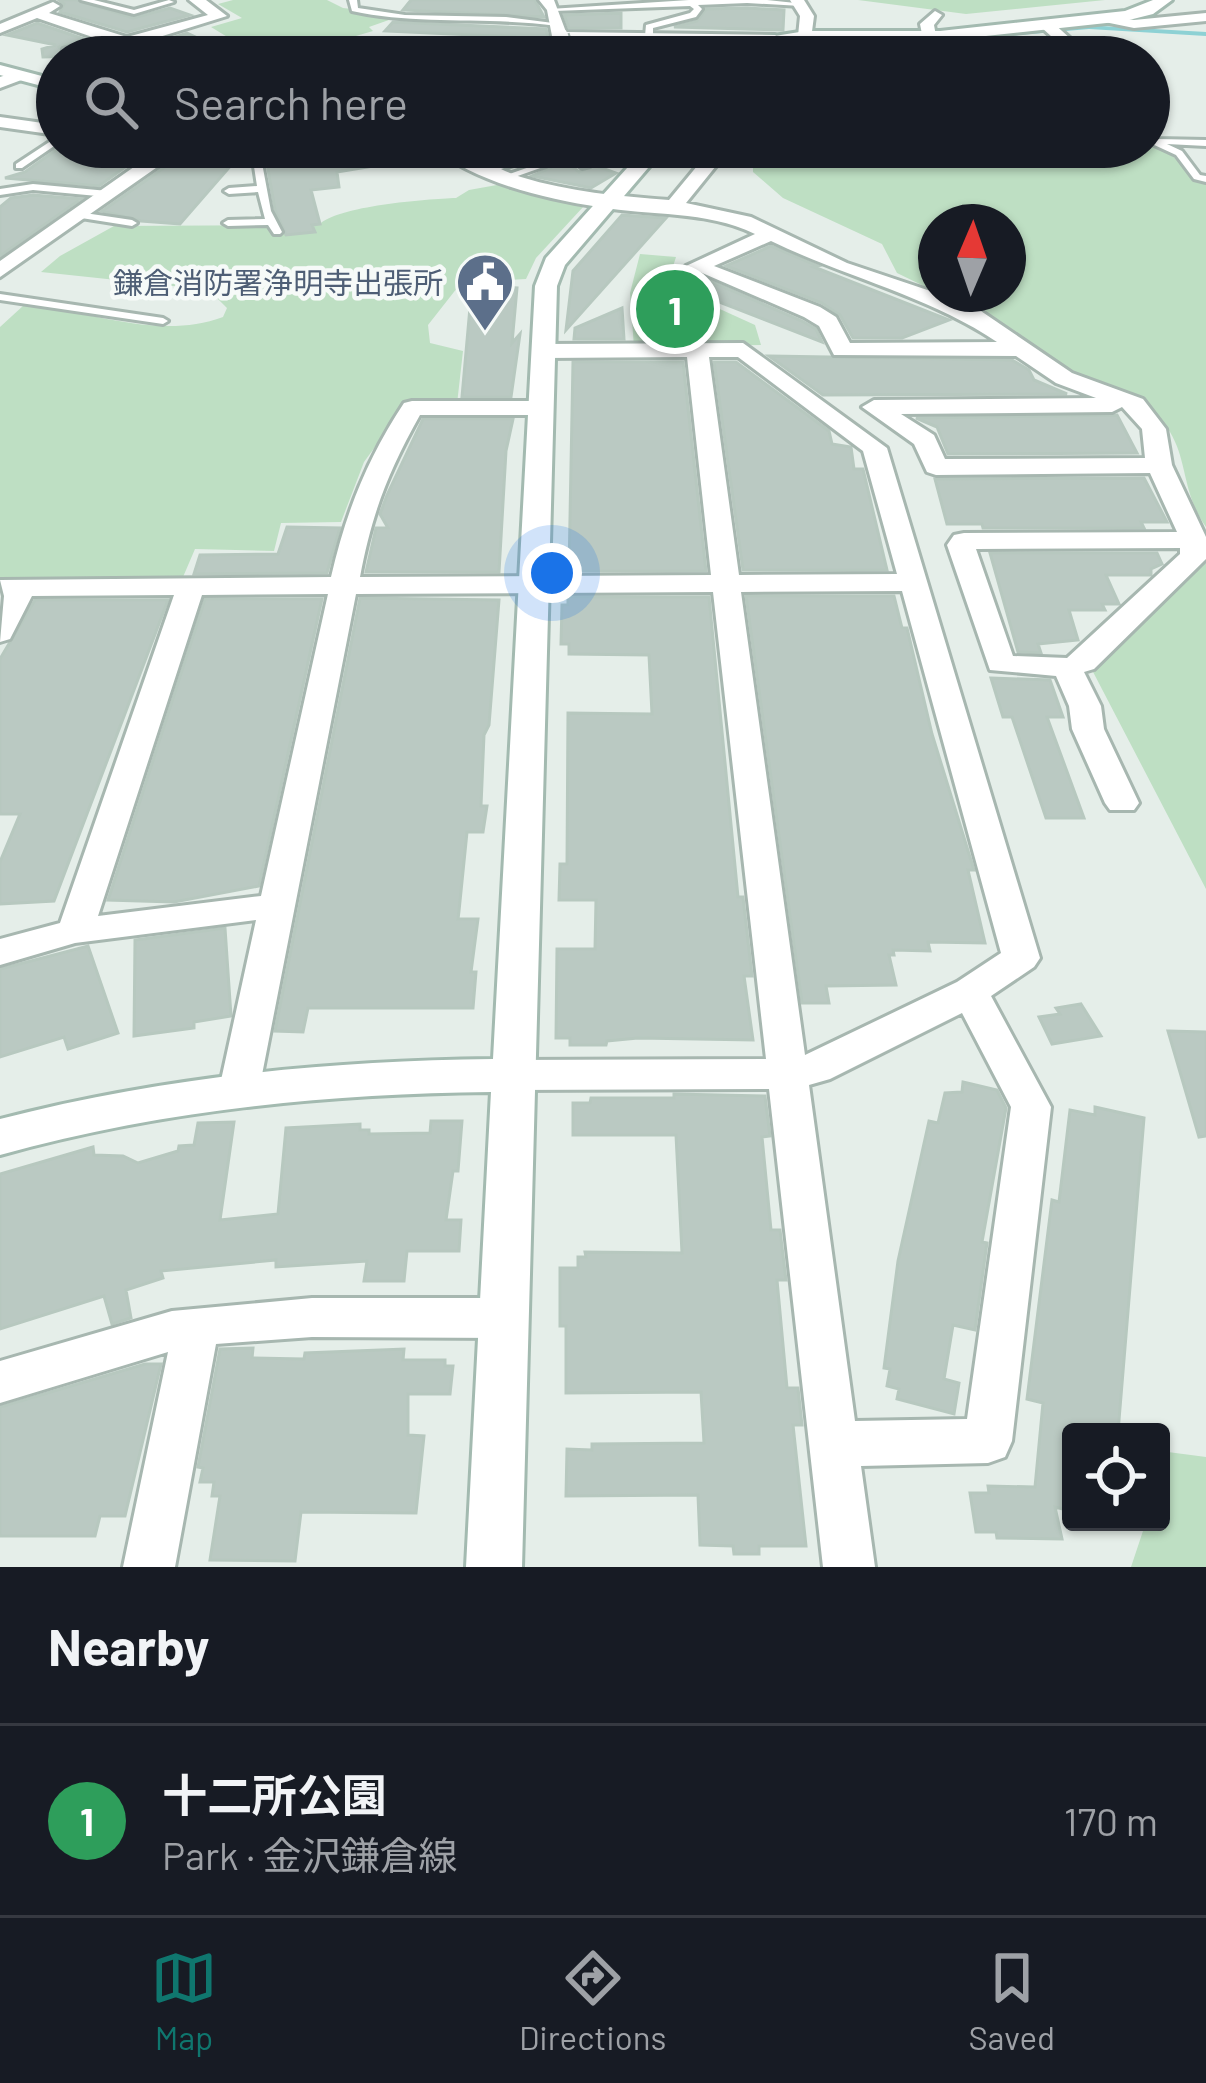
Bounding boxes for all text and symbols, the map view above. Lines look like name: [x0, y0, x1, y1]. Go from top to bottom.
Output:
search box: [36, 36, 1170, 168]
icon: search: [78, 69, 144, 135]
text: Search here: [174, 75, 408, 129]
north arrow: [918, 204, 1026, 312]
public building icon: 鎌倉消防署浄明寺出張所: [454, 251, 516, 333]
place label: 鎌倉消防署浄明寺出張所: [113, 264, 443, 300]
pin: 1: [636, 264, 714, 354]
your location: [522, 543, 582, 603]
map controls: [1062, 1423, 1170, 1531]
button: locate: [1062, 1423, 1170, 1531]
text: Nearby: [48, 1615, 209, 1676]
text: 十二所公園: [162, 1767, 387, 1821]
text: 1: [80, 1797, 94, 1844]
text: 170 m: [1064, 1797, 1158, 1844]
text: Park · 金沢鎌倉線: [162, 1831, 457, 1878]
tab: Map: [151, 1945, 217, 2057]
tab: Directions: [519, 1945, 666, 2057]
tab: Saved: [968, 1945, 1055, 2057]

